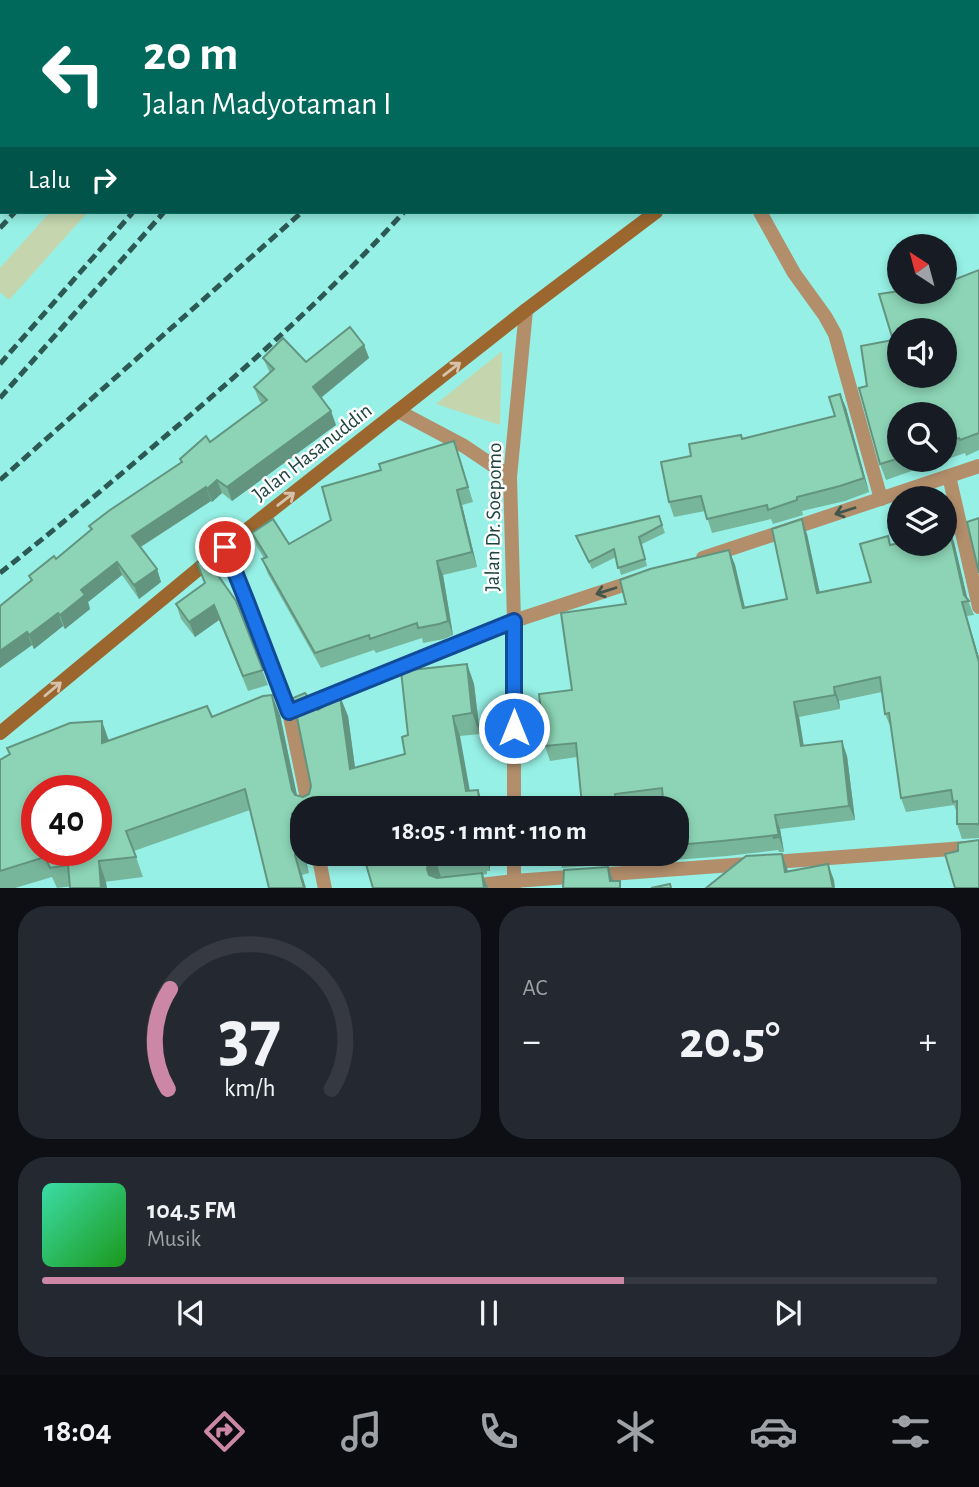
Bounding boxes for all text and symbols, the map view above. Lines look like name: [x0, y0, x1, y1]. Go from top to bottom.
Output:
icon: left: [28, 28, 119, 119]
text: 20 m: [143, 30, 239, 79]
text: Jalan Madyotaman I: [143, 88, 391, 120]
icon: right: [85, 161, 123, 199]
text: Lalu: [28, 167, 71, 193]
north arrow: [887, 234, 957, 304]
map controls: [887, 234, 957, 556]
button: sound: [887, 318, 957, 388]
one-way arrow: [442, 361, 460, 376]
street label: Jalan Hasanuddin: [249, 400, 376, 505]
button: search: [887, 402, 957, 472]
street label: Jalan Dr. Soepomo: [482, 442, 505, 592]
button: layers: [887, 486, 957, 556]
one-way arrow: [276, 492, 295, 507]
one-way arrow: [834, 506, 856, 519]
pin: [195, 517, 255, 577]
icon: arrive: [206, 528, 244, 566]
one-way arrow: [595, 586, 617, 598]
one-way arrow: [43, 682, 61, 697]
position arrow: [477, 691, 551, 765]
speed limit sign: 40: [21, 775, 112, 866]
text: 18:05 · 1 mnt · 110 m: [392, 818, 587, 844]
text: AC: [523, 977, 547, 1000]
text: 37: [218, 1001, 281, 1074]
text: 20.5°: [679, 1015, 780, 1067]
text: −: [523, 1023, 541, 1061]
text: +: [919, 1023, 937, 1061]
text: km/h: [223, 1075, 275, 1100]
text: 104.5 FM: [147, 1197, 236, 1223]
text: Musik: [147, 1228, 201, 1251]
icon: previous: [172, 1294, 210, 1332]
icon: pause: [470, 1294, 508, 1332]
icon: next: [769, 1294, 807, 1332]
icon: directions: [200, 1407, 249, 1456]
icon: music: [337, 1407, 386, 1456]
icon: phone: [474, 1407, 523, 1456]
icon: climate: [611, 1407, 660, 1456]
icon: car: [749, 1407, 798, 1456]
icon: filters: [886, 1407, 935, 1456]
text: 18:04: [44, 1415, 112, 1447]

